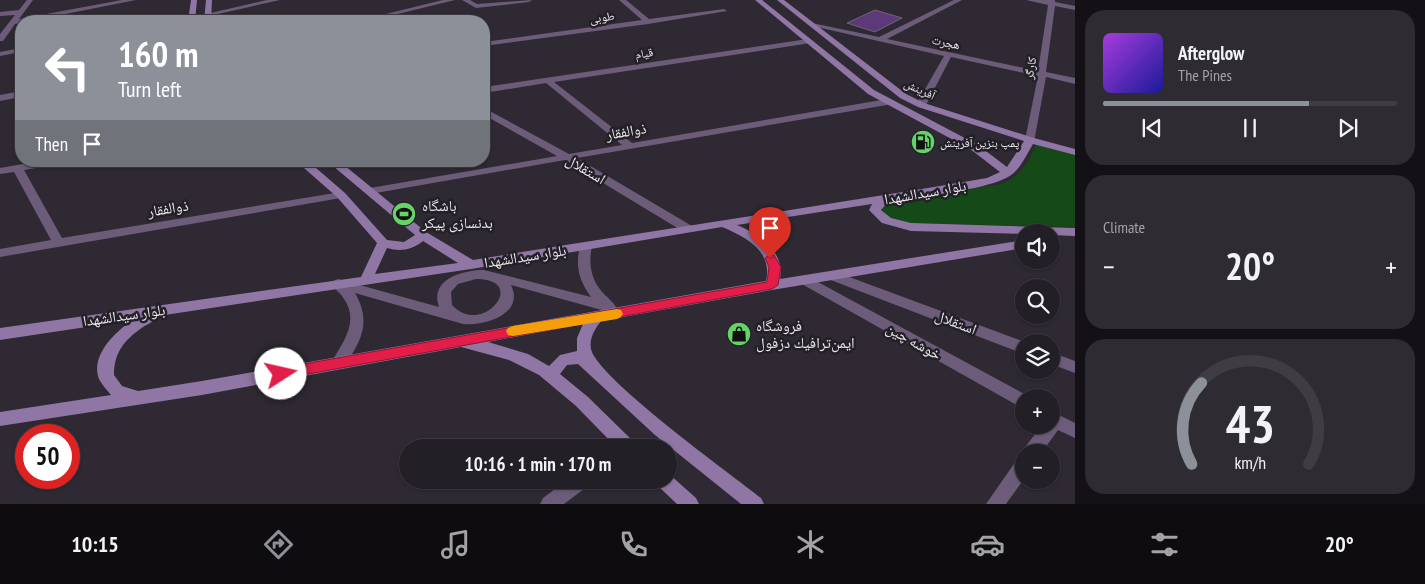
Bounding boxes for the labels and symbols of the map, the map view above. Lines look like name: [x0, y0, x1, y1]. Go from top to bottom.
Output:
street label: طوبی: [589, 8, 616, 27]
street label: هجرت: [931, 32, 961, 52]
street label: قیام: [634, 44, 654, 63]
street label: کارگر: [1021, 56, 1039, 81]
street label: آفرینش: [902, 75, 939, 103]
street label: ذوالفقار: [603, 118, 648, 144]
fuel station icon: پمپ بنزین آفرینش: [910, 129, 936, 155]
place label: پمپ بنزین آفرینش: [940, 135, 1020, 150]
street label: استقلال: [562, 150, 609, 189]
street label: بلوار سیدالشهدا: [883, 175, 967, 209]
street label: ذوالفقار: [145, 195, 190, 221]
place label: باشگاه بدنسازی پیکر: [421, 196, 493, 233]
sports icon: باشگاه بدنسازی پیکر: [391, 201, 417, 227]
pin: [749, 207, 791, 258]
street label: بلوار سیدالشهدا: [483, 240, 567, 272]
street label: بلوار سیدالشهدا: [82, 300, 166, 330]
street label: استقلال: [932, 305, 979, 339]
place label: فروشگاه ايمن‌ترافيك دزفول: [756, 316, 855, 353]
street label: خوشه چین: [883, 318, 945, 365]
shop icon: فروشگاه ايمن‌ترافيك دزفول: [726, 321, 752, 347]
position arrow: [254, 347, 306, 399]
speed limit sign: 50: [15, 424, 80, 489]

